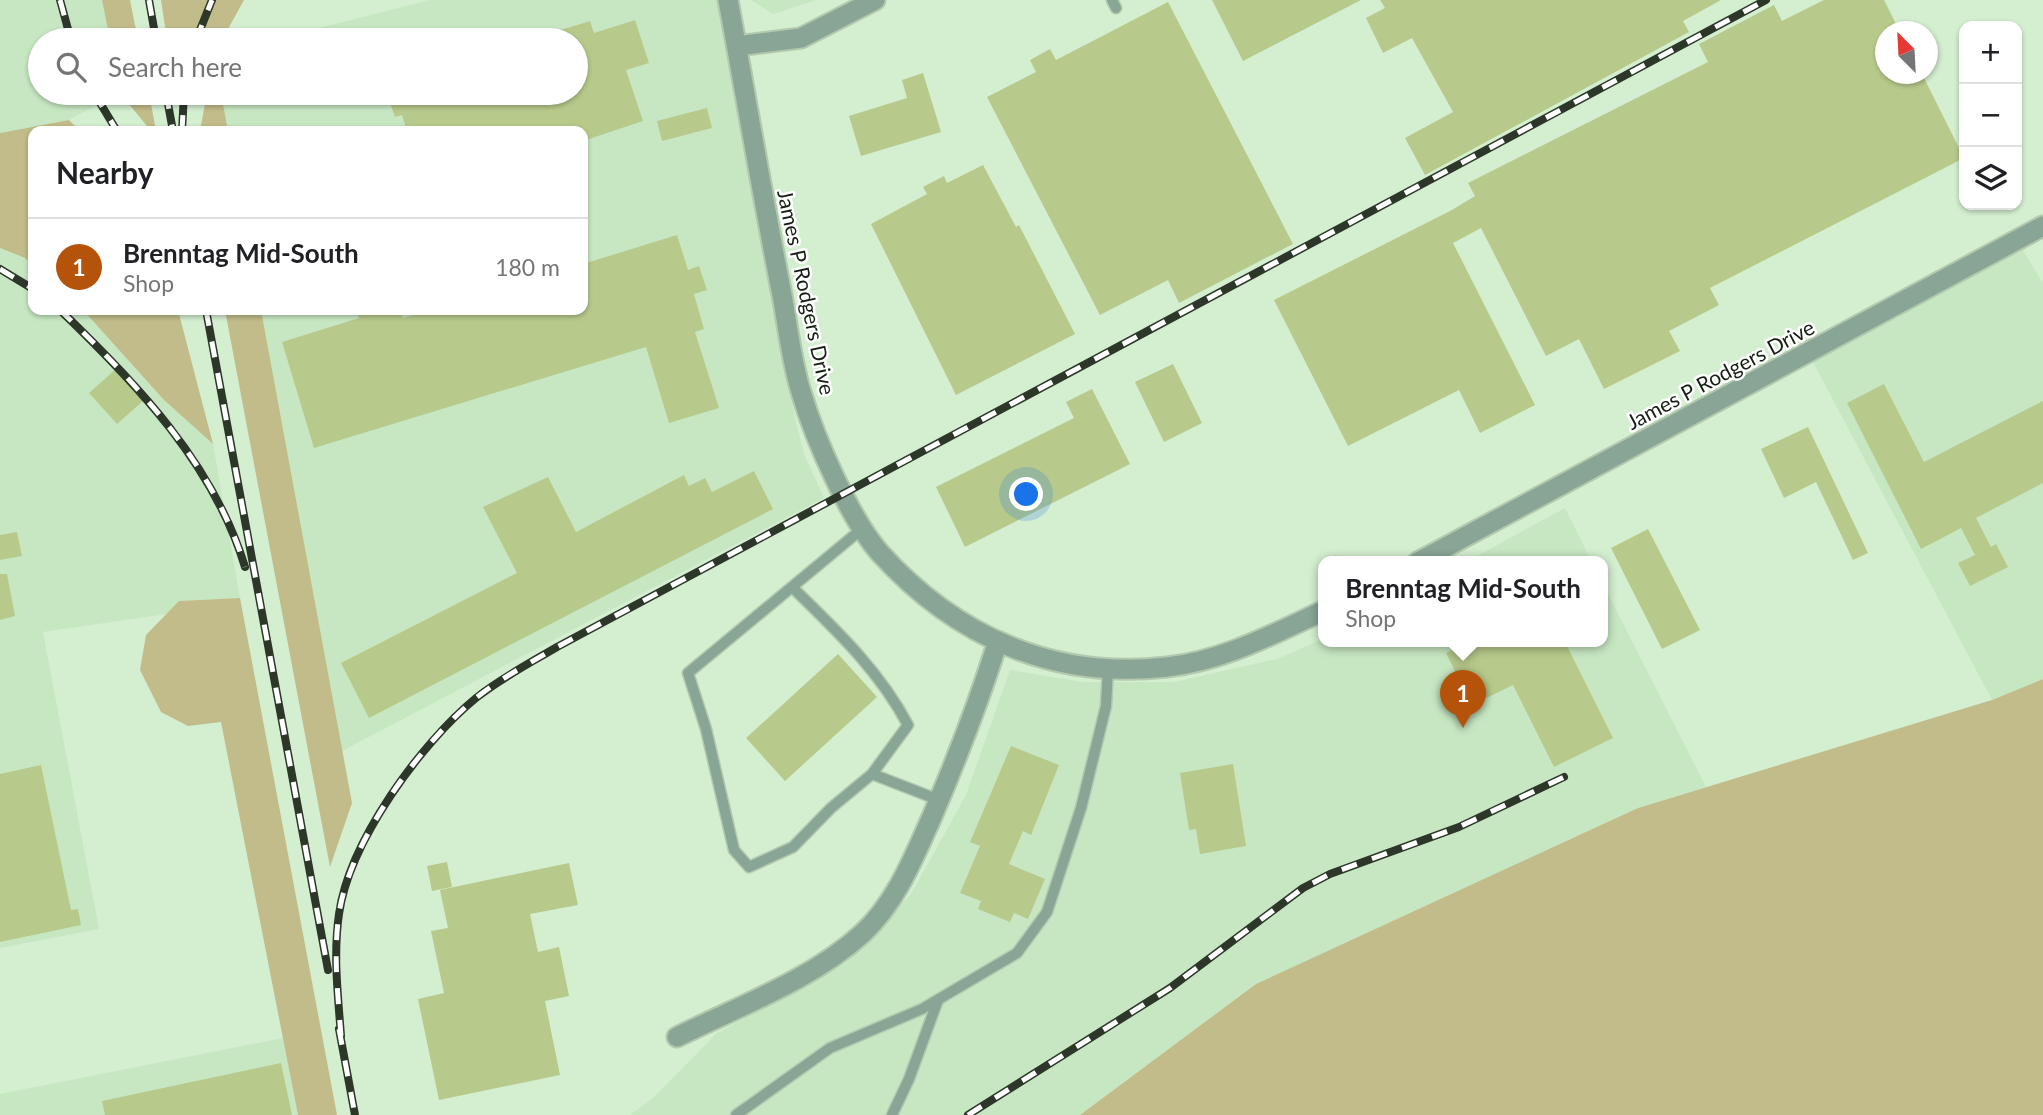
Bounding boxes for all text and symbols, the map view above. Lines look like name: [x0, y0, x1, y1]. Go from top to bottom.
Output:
north arrow: [1875, 21, 1938, 84]
map controls: [1959, 21, 2022, 210]
button: +: [1959, 21, 2022, 84]
search box: [28, 28, 588, 105]
icon: search: [52, 48, 90, 86]
text: Search here: [108, 51, 242, 83]
button: −: [1959, 84, 2022, 147]
button: layers: [1959, 147, 2022, 210]
text: Nearby: [56, 154, 154, 190]
street label: James P Rodgers Drive: [773, 187, 841, 397]
text: Brenntag Mid-South: [123, 237, 359, 269]
text: 1: [72, 253, 86, 281]
text: 180 m: [495, 253, 560, 281]
text: Shop: [123, 269, 174, 297]
street label: James P Rodgers Drive: [1622, 314, 1818, 434]
your location: [1009, 477, 1043, 511]
popup: [1318, 556, 1608, 647]
text: Brenntag Mid-South: [1345, 572, 1581, 604]
text: Shop: [1345, 604, 1396, 632]
pin: 1: [1440, 670, 1486, 728]

